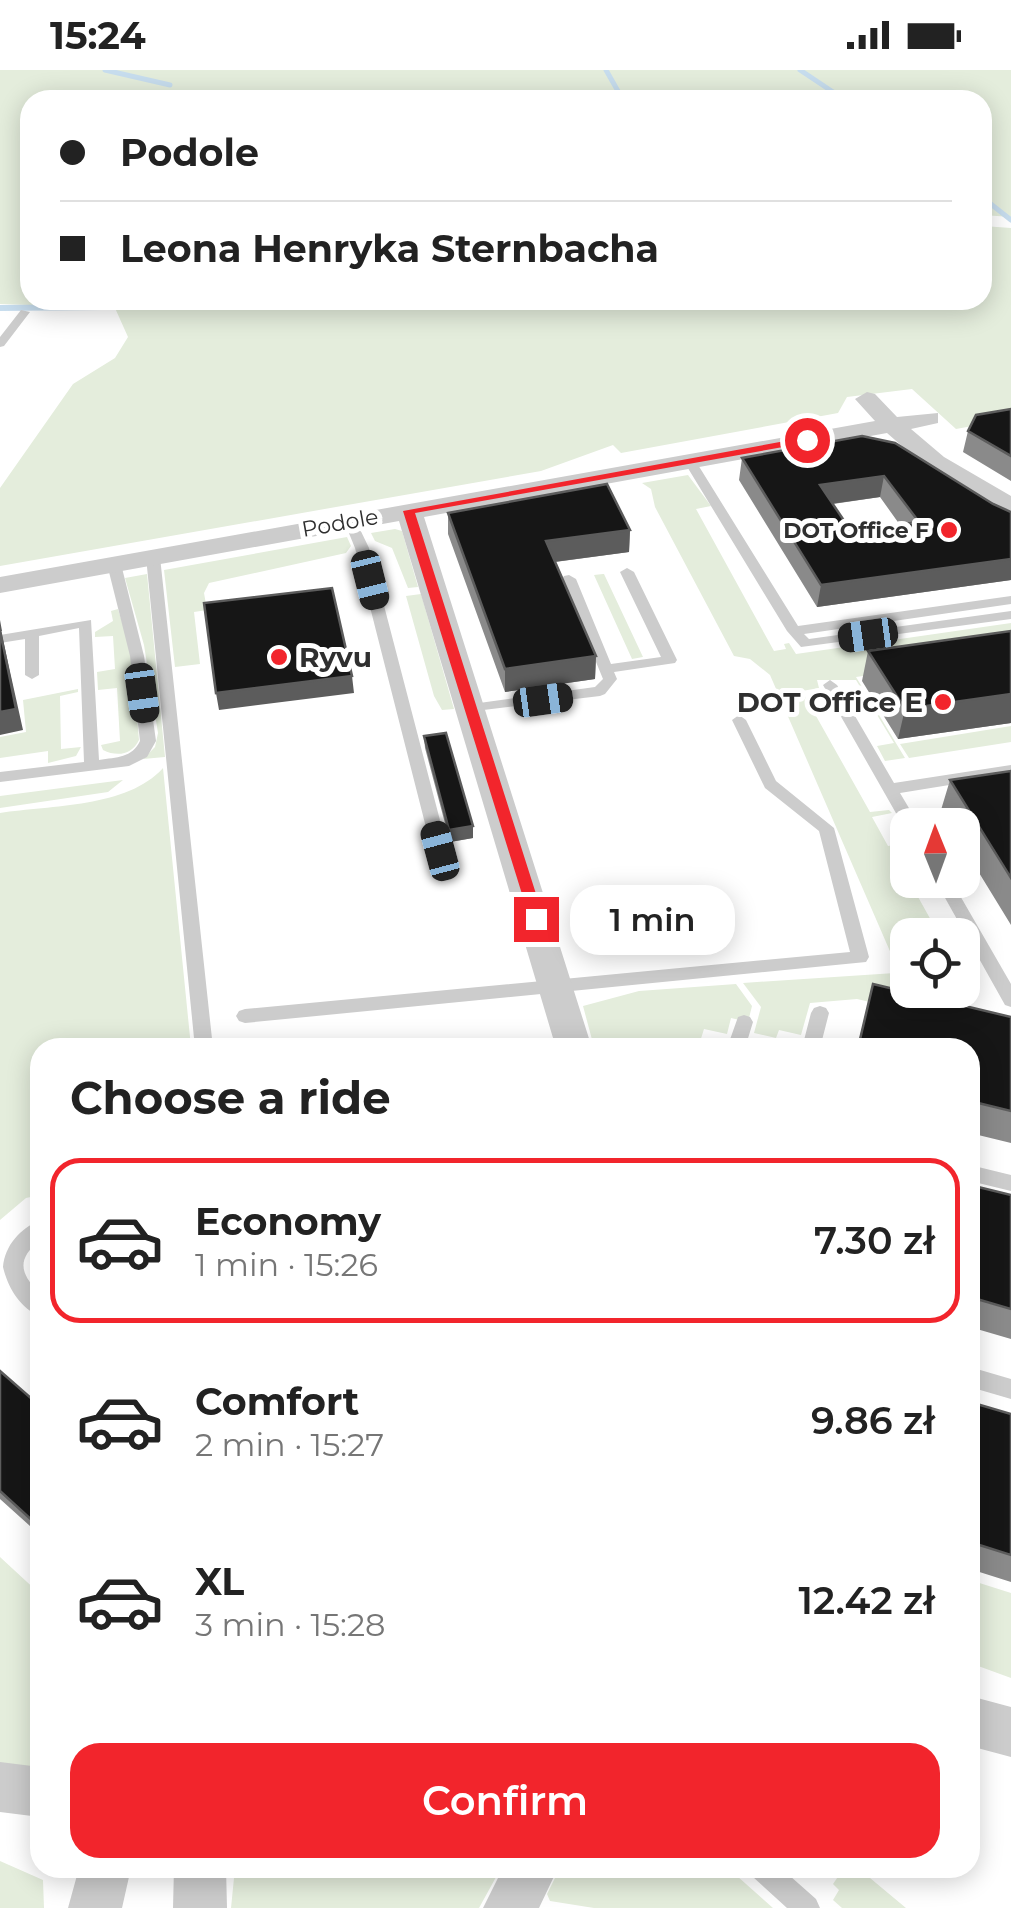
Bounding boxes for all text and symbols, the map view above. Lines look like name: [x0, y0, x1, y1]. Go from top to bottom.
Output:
text: 15:24: [50, 12, 146, 59]
text: Podole: [120, 129, 259, 176]
text: Leona Henryka Sternbacha: [120, 225, 659, 272]
route start: [785, 418, 830, 463]
street label: Podole: [300, 503, 380, 543]
place label: DOT Office F: [783, 517, 929, 544]
marker: DOT Office F: [938, 519, 960, 541]
car: [348, 547, 392, 613]
car: [836, 616, 900, 654]
place label: Ryvu: [299, 640, 372, 674]
marker: Ryvu: [268, 646, 290, 668]
car: [123, 661, 161, 725]
car: [511, 681, 575, 719]
place label: DOT Office E: [737, 685, 923, 719]
marker: DOT Office E: [932, 691, 954, 713]
north arrow: [890, 808, 980, 898]
map controls: [890, 808, 980, 1008]
car: [418, 818, 462, 884]
callout: 1 min: [571, 884, 736, 954]
route end: [514, 897, 559, 942]
text: 1 min: [610, 900, 695, 939]
button: locate: [890, 918, 980, 1008]
text: Choose a ride: [70, 1070, 391, 1125]
icon: car: [75, 1196, 165, 1286]
text: Economy: [195, 1198, 381, 1245]
text: 7.30 zł: [814, 1217, 935, 1264]
text: 1 min · 15:26: [195, 1245, 378, 1284]
icon: car: [75, 1376, 165, 1466]
text: Comfort: [195, 1378, 359, 1425]
text: 9.86 zł: [811, 1397, 935, 1444]
text: 2 min · 15:27: [195, 1425, 384, 1464]
icon: car: [75, 1556, 165, 1646]
text: XL: [195, 1558, 244, 1605]
text: 12.42 zł: [799, 1577, 935, 1624]
text: 3 min · 15:28: [195, 1605, 386, 1644]
button: Confirm: [70, 1743, 940, 1858]

